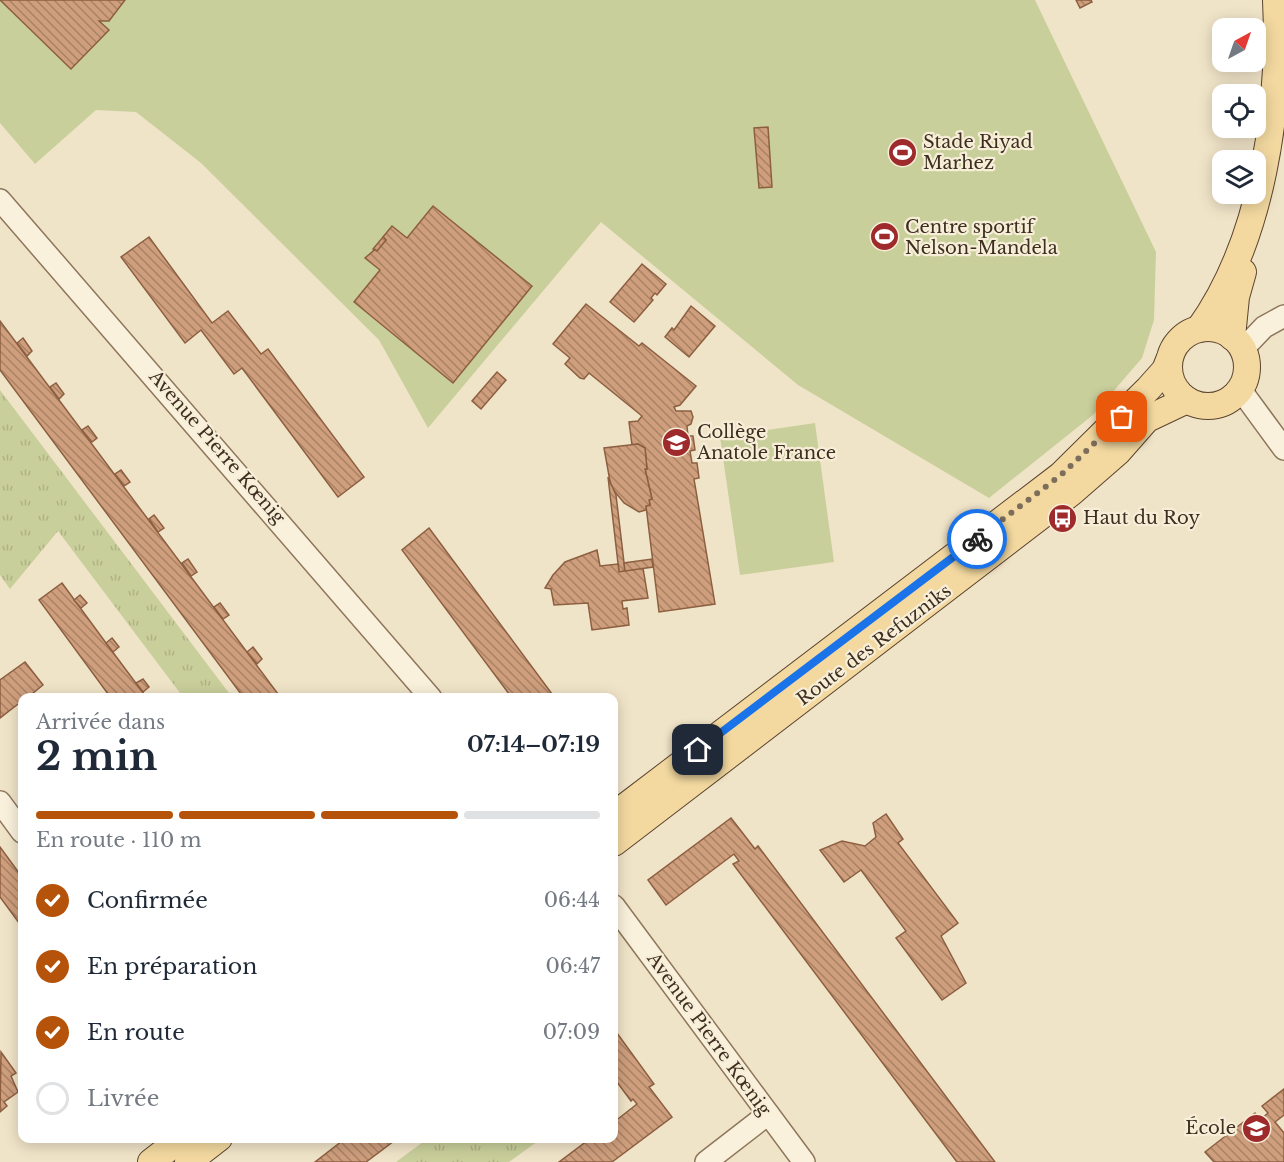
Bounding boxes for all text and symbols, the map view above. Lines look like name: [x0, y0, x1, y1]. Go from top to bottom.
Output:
north arrow: [1212, 18, 1266, 72]
map controls: [1212, 18, 1266, 204]
button: locate: [1212, 84, 1266, 138]
place label: Stade Riyad Marhez: [923, 131, 1033, 174]
sports icon: Stade Riyad Marhez: [886, 136, 918, 168]
button: layers: [1212, 150, 1266, 204]
place label: Centre sportif Nelson-Mandela: [905, 216, 1058, 259]
sports icon: Centre sportif Nelson-Mandela: [868, 221, 900, 253]
street label: Avenue Pierre Kœnig: [144, 365, 290, 528]
pin: [1096, 391, 1147, 442]
icon: bag: [1105, 400, 1138, 433]
place label: Collège Anatole France: [696, 421, 836, 464]
school or university icon: Collège Anatole France: [660, 426, 692, 458]
bus stop icon: Haut du Roy: [1046, 502, 1078, 534]
place label: Haut du Roy: [1083, 507, 1200, 529]
courier: [947, 509, 1007, 569]
icon: bike: [961, 523, 994, 556]
street label: Route des Refuzniks: [792, 580, 956, 710]
text: Arrivée dans: [36, 710, 165, 734]
pin: [672, 724, 723, 775]
text: 07:14–07:19: [467, 731, 600, 758]
text: 2 min: [36, 732, 157, 781]
icon: home: [681, 733, 714, 766]
text: En route · 110 m: [36, 828, 201, 852]
icon: check: [36, 884, 69, 917]
text: Confirmée: [87, 887, 208, 914]
text: 06:44: [544, 888, 600, 912]
street label: Avenue Pierre Kœnig: [642, 947, 776, 1120]
icon: check: [36, 950, 69, 983]
text: En préparation: [87, 953, 257, 980]
text: 06:47: [545, 954, 600, 978]
icon: check: [36, 1016, 69, 1049]
text: En route: [87, 1019, 185, 1046]
text: 07:09: [543, 1020, 600, 1044]
text: Livrée: [87, 1085, 159, 1112]
school or university icon: École: [1241, 1112, 1273, 1144]
place label: École: [1185, 1116, 1236, 1139]

